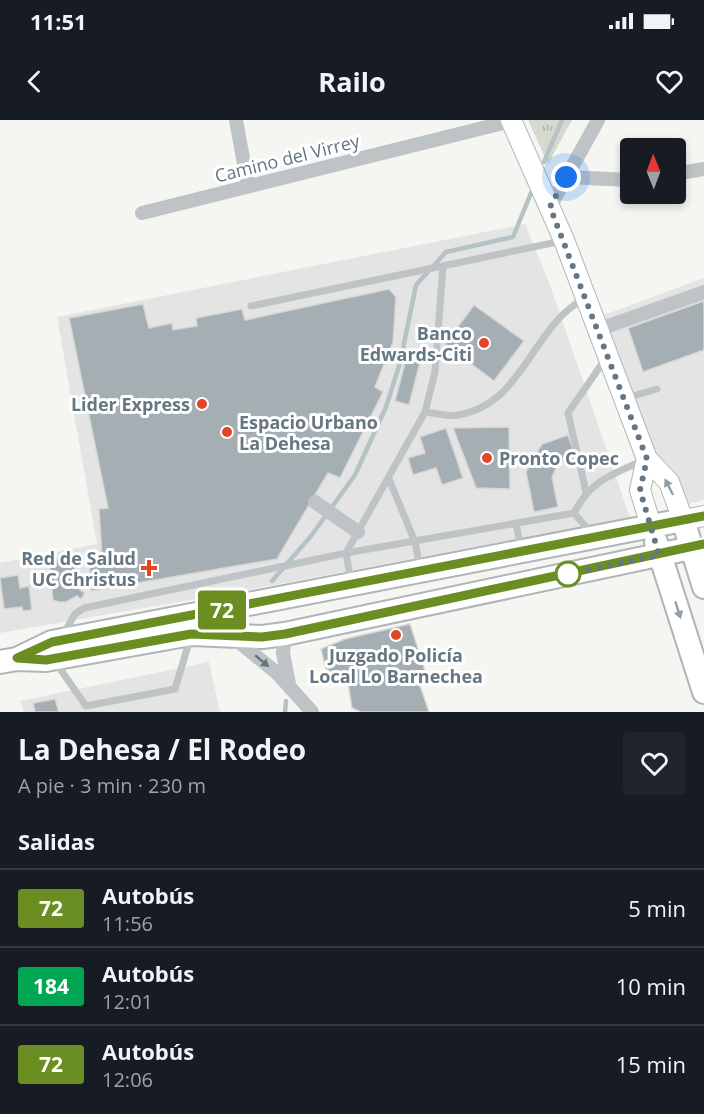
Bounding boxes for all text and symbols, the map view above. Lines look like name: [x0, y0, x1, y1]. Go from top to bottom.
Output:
text: 11:51: [30, 6, 87, 36]
text: Railo: [318, 63, 386, 100]
icon: back: [18, 65, 51, 98]
icon: heart: [653, 65, 686, 98]
street label: Camino del Virrey: [212, 128, 363, 188]
north arrow: [620, 138, 686, 204]
map controls: [620, 138, 686, 204]
your location: [551, 162, 581, 192]
place label: Banco Edwards-Citi: [360, 321, 472, 366]
marker: Banco Edwards-Citi: [477, 336, 491, 350]
place label: Lider Express: [71, 392, 190, 416]
marker: Lider Express: [195, 397, 209, 411]
place label: Espacio Urbano La Dehesa: [239, 410, 378, 455]
marker: Espacio Urbano La Dehesa: [220, 425, 234, 439]
place label: Pronto Copec: [499, 446, 619, 470]
marker: Pronto Copec: [480, 451, 494, 465]
one-way arrow: [664, 478, 674, 495]
place label: Red de Salud UC Christus: [21, 546, 136, 591]
marker: Red de Salud UC Christus: [140, 559, 158, 577]
unlabelled marker: [555, 561, 581, 587]
line badge: 72: [195, 590, 249, 630]
text: 72: [210, 596, 234, 624]
one-way arrow: [673, 601, 683, 619]
marker: Juzgado Policía Local Lo Barnechea: [389, 628, 403, 642]
place label: Juzgado Policía Local Lo Barnechea: [309, 643, 483, 688]
one-way arrow: [254, 654, 269, 667]
text: La Dehesa / El Rodeo: [18, 730, 306, 768]
button: heart: [623, 732, 686, 795]
text: A pie · 3 min · 230 m: [18, 772, 206, 799]
text: Salidas: [18, 826, 95, 856]
text: Autobús: [102, 880, 194, 910]
text: 5 min: [628, 893, 686, 923]
text: 72: [39, 894, 63, 922]
text: 11:56: [102, 910, 153, 937]
text: Autobús: [102, 958, 194, 988]
text: 10 min: [616, 971, 686, 1001]
text: 184: [33, 972, 69, 1000]
text: 12:01: [102, 988, 153, 1015]
text: Autobús: [102, 1036, 194, 1066]
text: 15 min: [616, 1049, 686, 1079]
text: 72: [39, 1050, 63, 1078]
text: 12:06: [102, 1066, 153, 1093]

